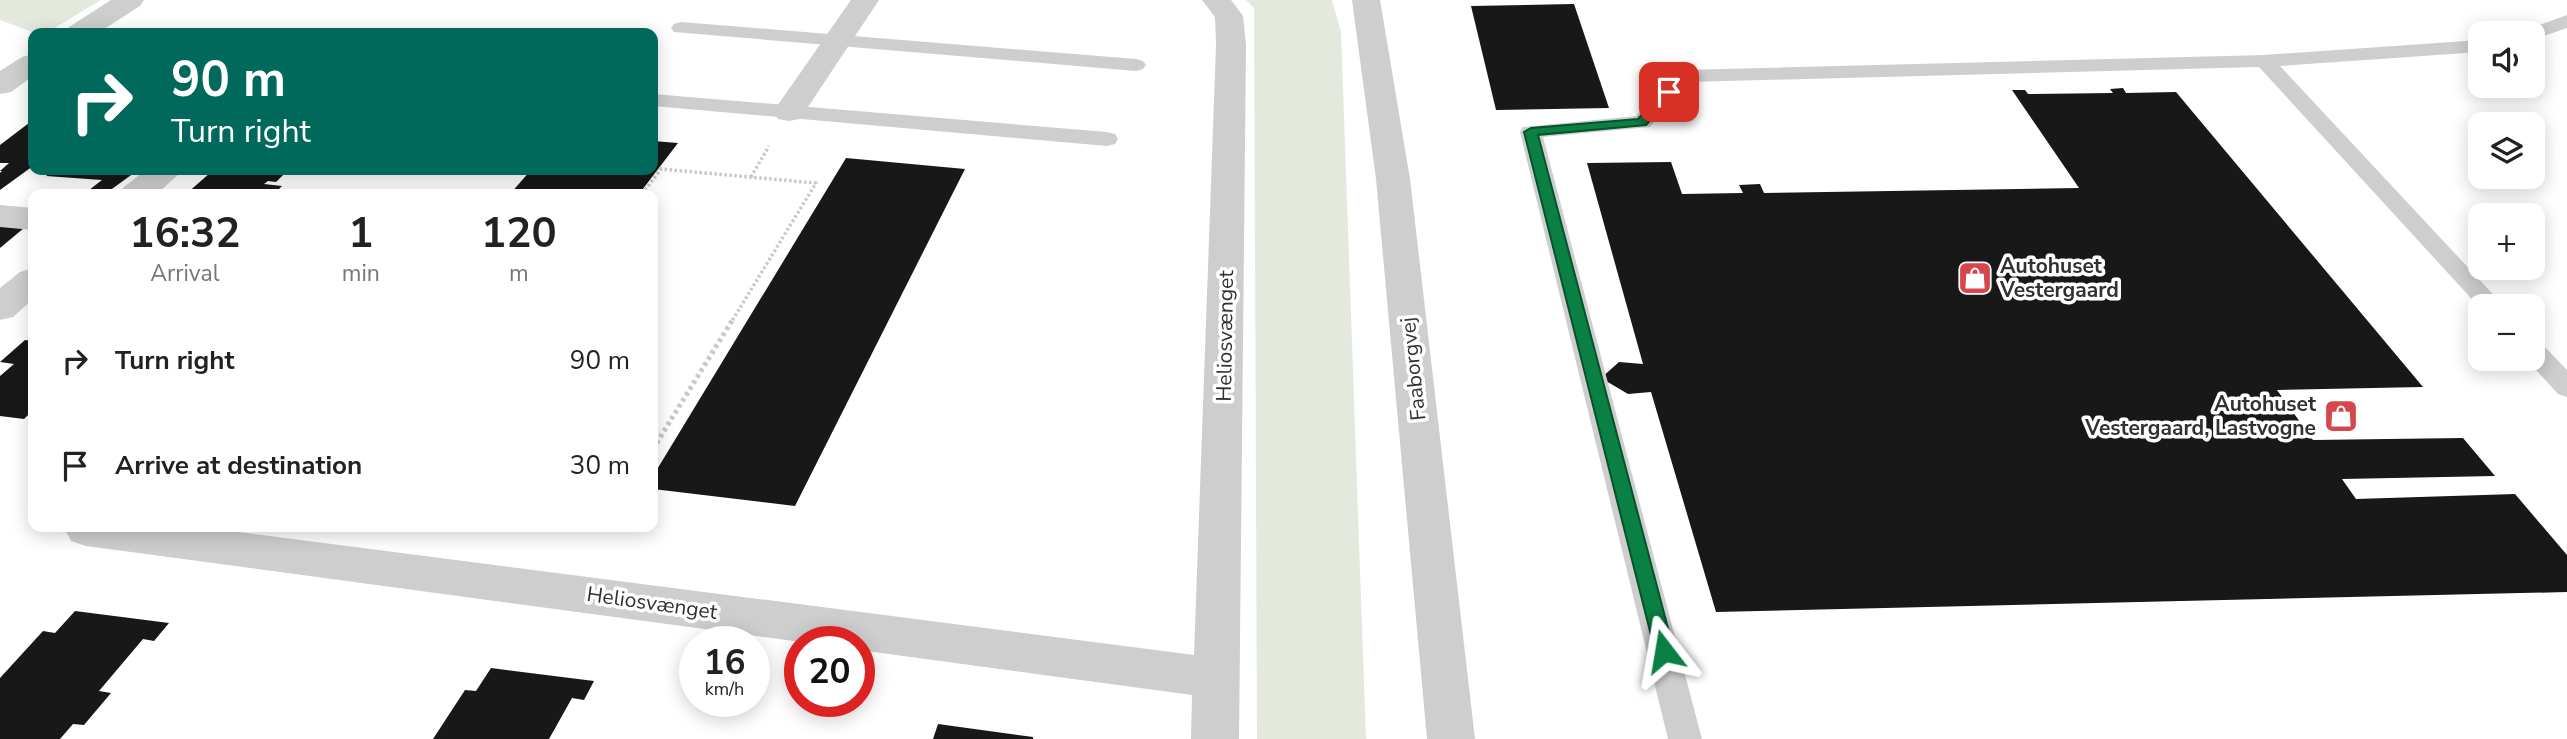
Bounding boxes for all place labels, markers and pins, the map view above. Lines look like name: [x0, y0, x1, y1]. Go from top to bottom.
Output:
pin: [1639, 62, 1699, 122]
place label: Autohuset Vestergaard: [1999, 252, 2119, 304]
shop icon: Autohuset Vestergaard: [1956, 259, 1994, 297]
place label: Autohuset Vestergaard, Lastvogne: [2084, 390, 2317, 442]
shop icon: Autohuset Vestergaard, Lastvogne: [2322, 397, 2360, 435]

